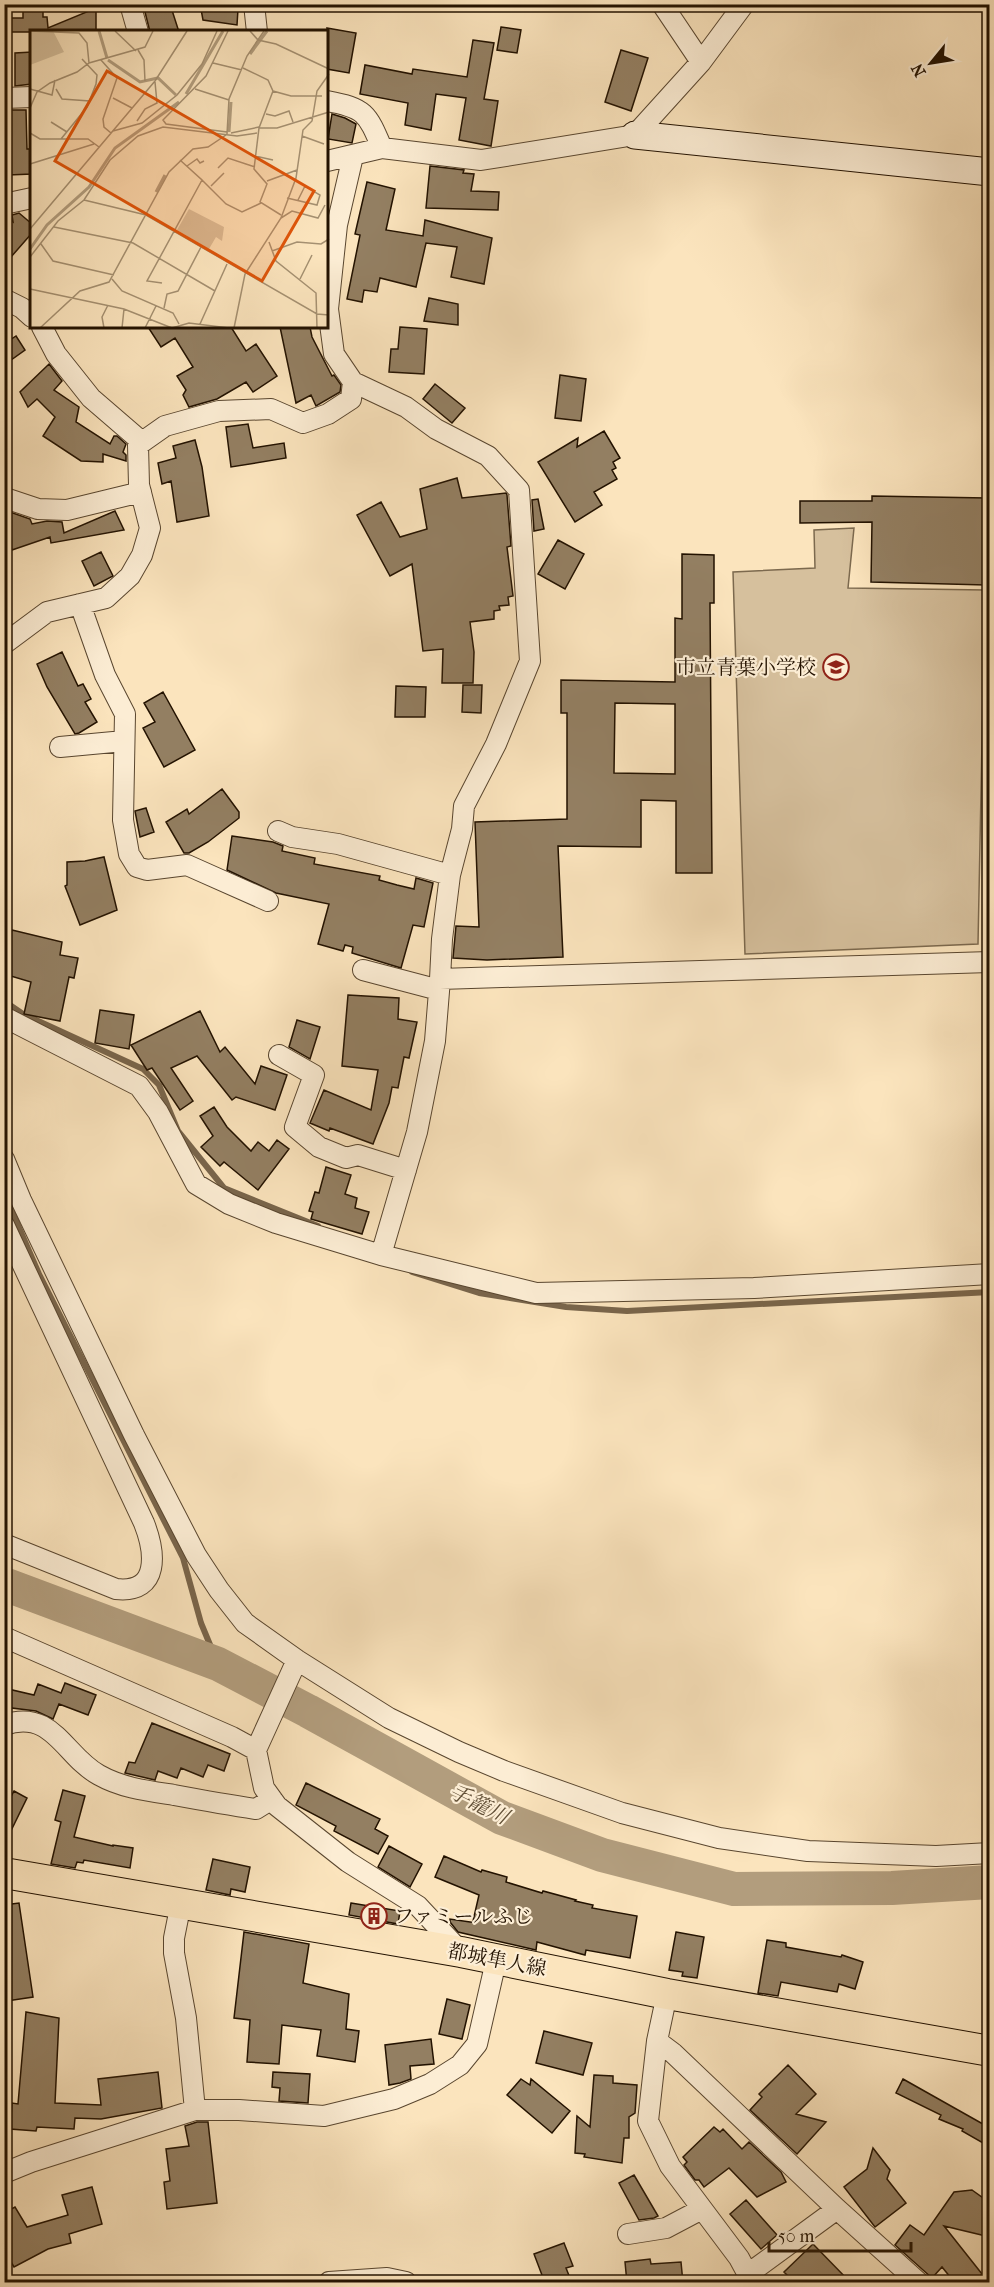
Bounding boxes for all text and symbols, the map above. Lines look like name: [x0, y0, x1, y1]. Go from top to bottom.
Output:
inset map: [30, 30, 328, 328]
north arrow: [901, 33, 961, 93]
text: N: [907, 59, 930, 80]
school or university icon: 市立青葉小学校: [821, 652, 851, 682]
place label: 市立青葉小学校: [676, 656, 816, 679]
water label: 手籠川: [445, 1779, 514, 1830]
building icon: ファミールふじ: [359, 1901, 389, 1931]
place label: ファミールふじ: [394, 1905, 533, 1928]
street label: 都城隼人線: [446, 1939, 548, 1981]
scale bar: [769, 2215, 912, 2253]
text: 50 m: [778, 2226, 815, 2247]

